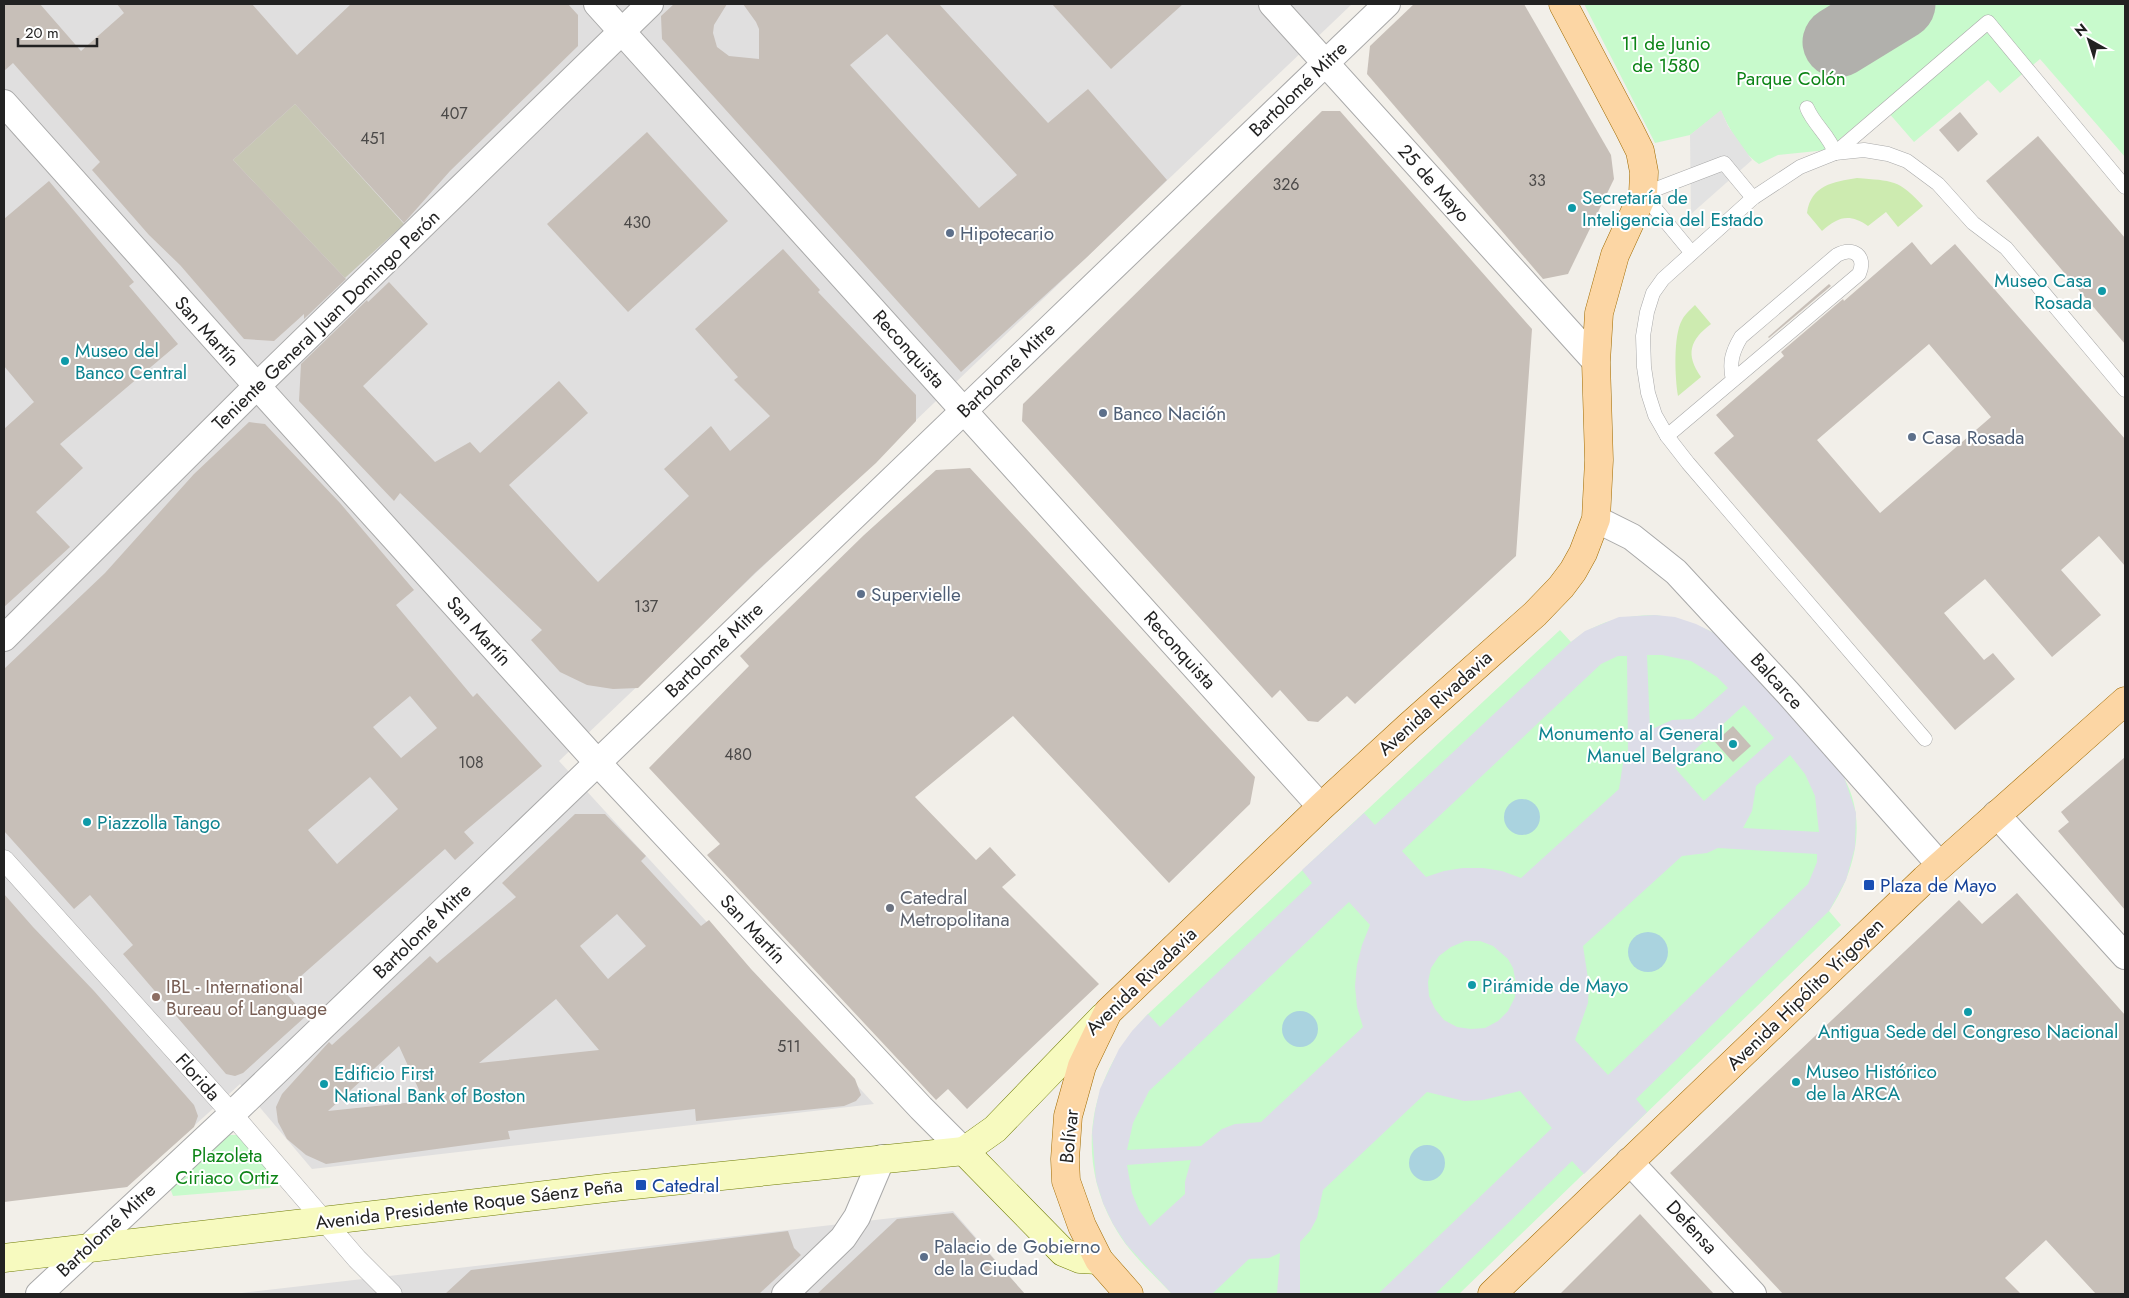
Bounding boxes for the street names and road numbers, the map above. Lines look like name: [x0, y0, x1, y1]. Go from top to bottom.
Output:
street label: Bartolomé Mitre: [1243, 35, 1353, 143]
street label: 25 de Mayo: [1392, 138, 1476, 228]
street label: Teniente General Juan Domingo Perón: [206, 204, 446, 436]
street label: San Martín: [168, 290, 246, 372]
street label: Reconquista: [867, 304, 951, 394]
street label: Bartolomé Mitre: [951, 316, 1061, 424]
street label: San Martín: [440, 590, 518, 672]
street label: Bartolomé Mitre: [659, 596, 769, 704]
street label: Reconquista: [1138, 605, 1222, 695]
street label: Avenida Rivadavia: [1372, 644, 1498, 762]
street label: Balcarce: [1744, 647, 1810, 715]
street label: Bartolomé Mitre: [367, 877, 477, 985]
street label: San Martín: [714, 888, 792, 970]
street label: Avenida Hipólito Yrigoyen: [1720, 912, 1890, 1076]
street label: Avenida Rivadavia: [1079, 921, 1203, 1041]
street label: Florida: [169, 1047, 227, 1107]
street label: Bolívar: [1053, 1107, 1085, 1164]
street label: Avenida Presidente Roque Sáenz Peña: [314, 1172, 624, 1236]
street label: Bartolomé Mitre: [50, 1177, 162, 1283]
street label: Defensa: [1660, 1194, 1724, 1260]

